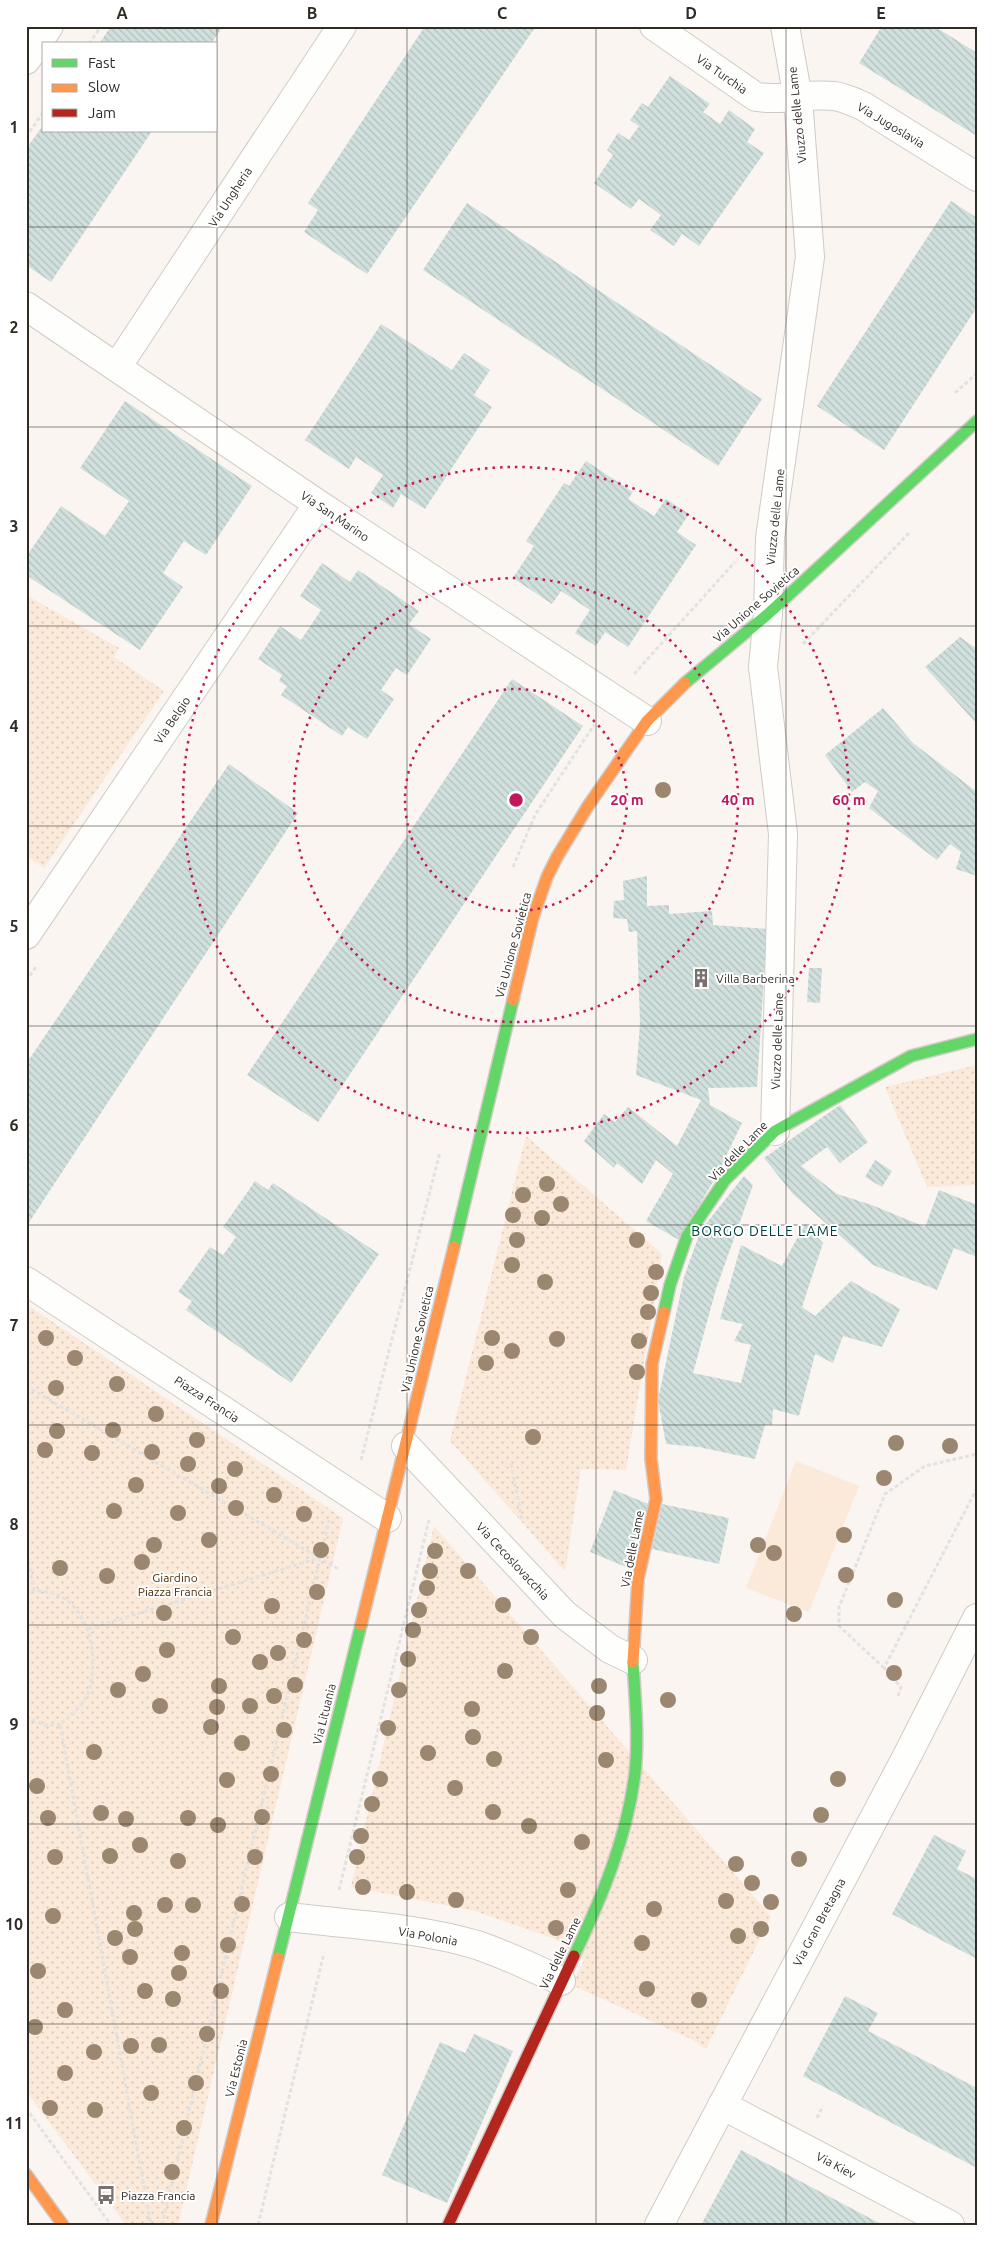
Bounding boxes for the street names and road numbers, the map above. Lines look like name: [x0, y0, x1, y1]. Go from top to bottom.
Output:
street label: Via Turchia: [694, 52, 750, 96]
street label: Viuzzo delle Lame: [785, 66, 809, 164]
street label: Via Jugoslavia: [855, 100, 927, 150]
street label: Via Ungheria: [206, 165, 254, 229]
street label: Viuzzo delle Lame: [763, 468, 787, 566]
street label: Via San Marino: [298, 488, 372, 544]
street label: Via Unione Sovietica: [711, 563, 801, 645]
street label: Via Belgio: [151, 694, 193, 746]
street label: Via Unione Sovietica: [493, 891, 533, 999]
street label: Viuzzo delle Lame: [769, 992, 785, 1090]
street label: Via delle Lame: [706, 1118, 770, 1184]
street label: Via Unione Sovietica: [398, 1284, 436, 1394]
street label: Piazza Francia: [172, 1373, 242, 1425]
street label: Via delle Lame: [618, 1509, 646, 1589]
street label: Via Cecoslovacchia: [474, 1520, 552, 1602]
street label: Via Lituania: [310, 1682, 338, 1746]
street label: Via Gran Bretagna: [790, 1876, 848, 1968]
street label: Via delle Lame: [537, 1915, 583, 1991]
street label: Via Polonia: [397, 1924, 459, 1948]
street label: Via Estonia: [223, 2038, 249, 2098]
street label: Via Kiev: [814, 2149, 858, 2181]

